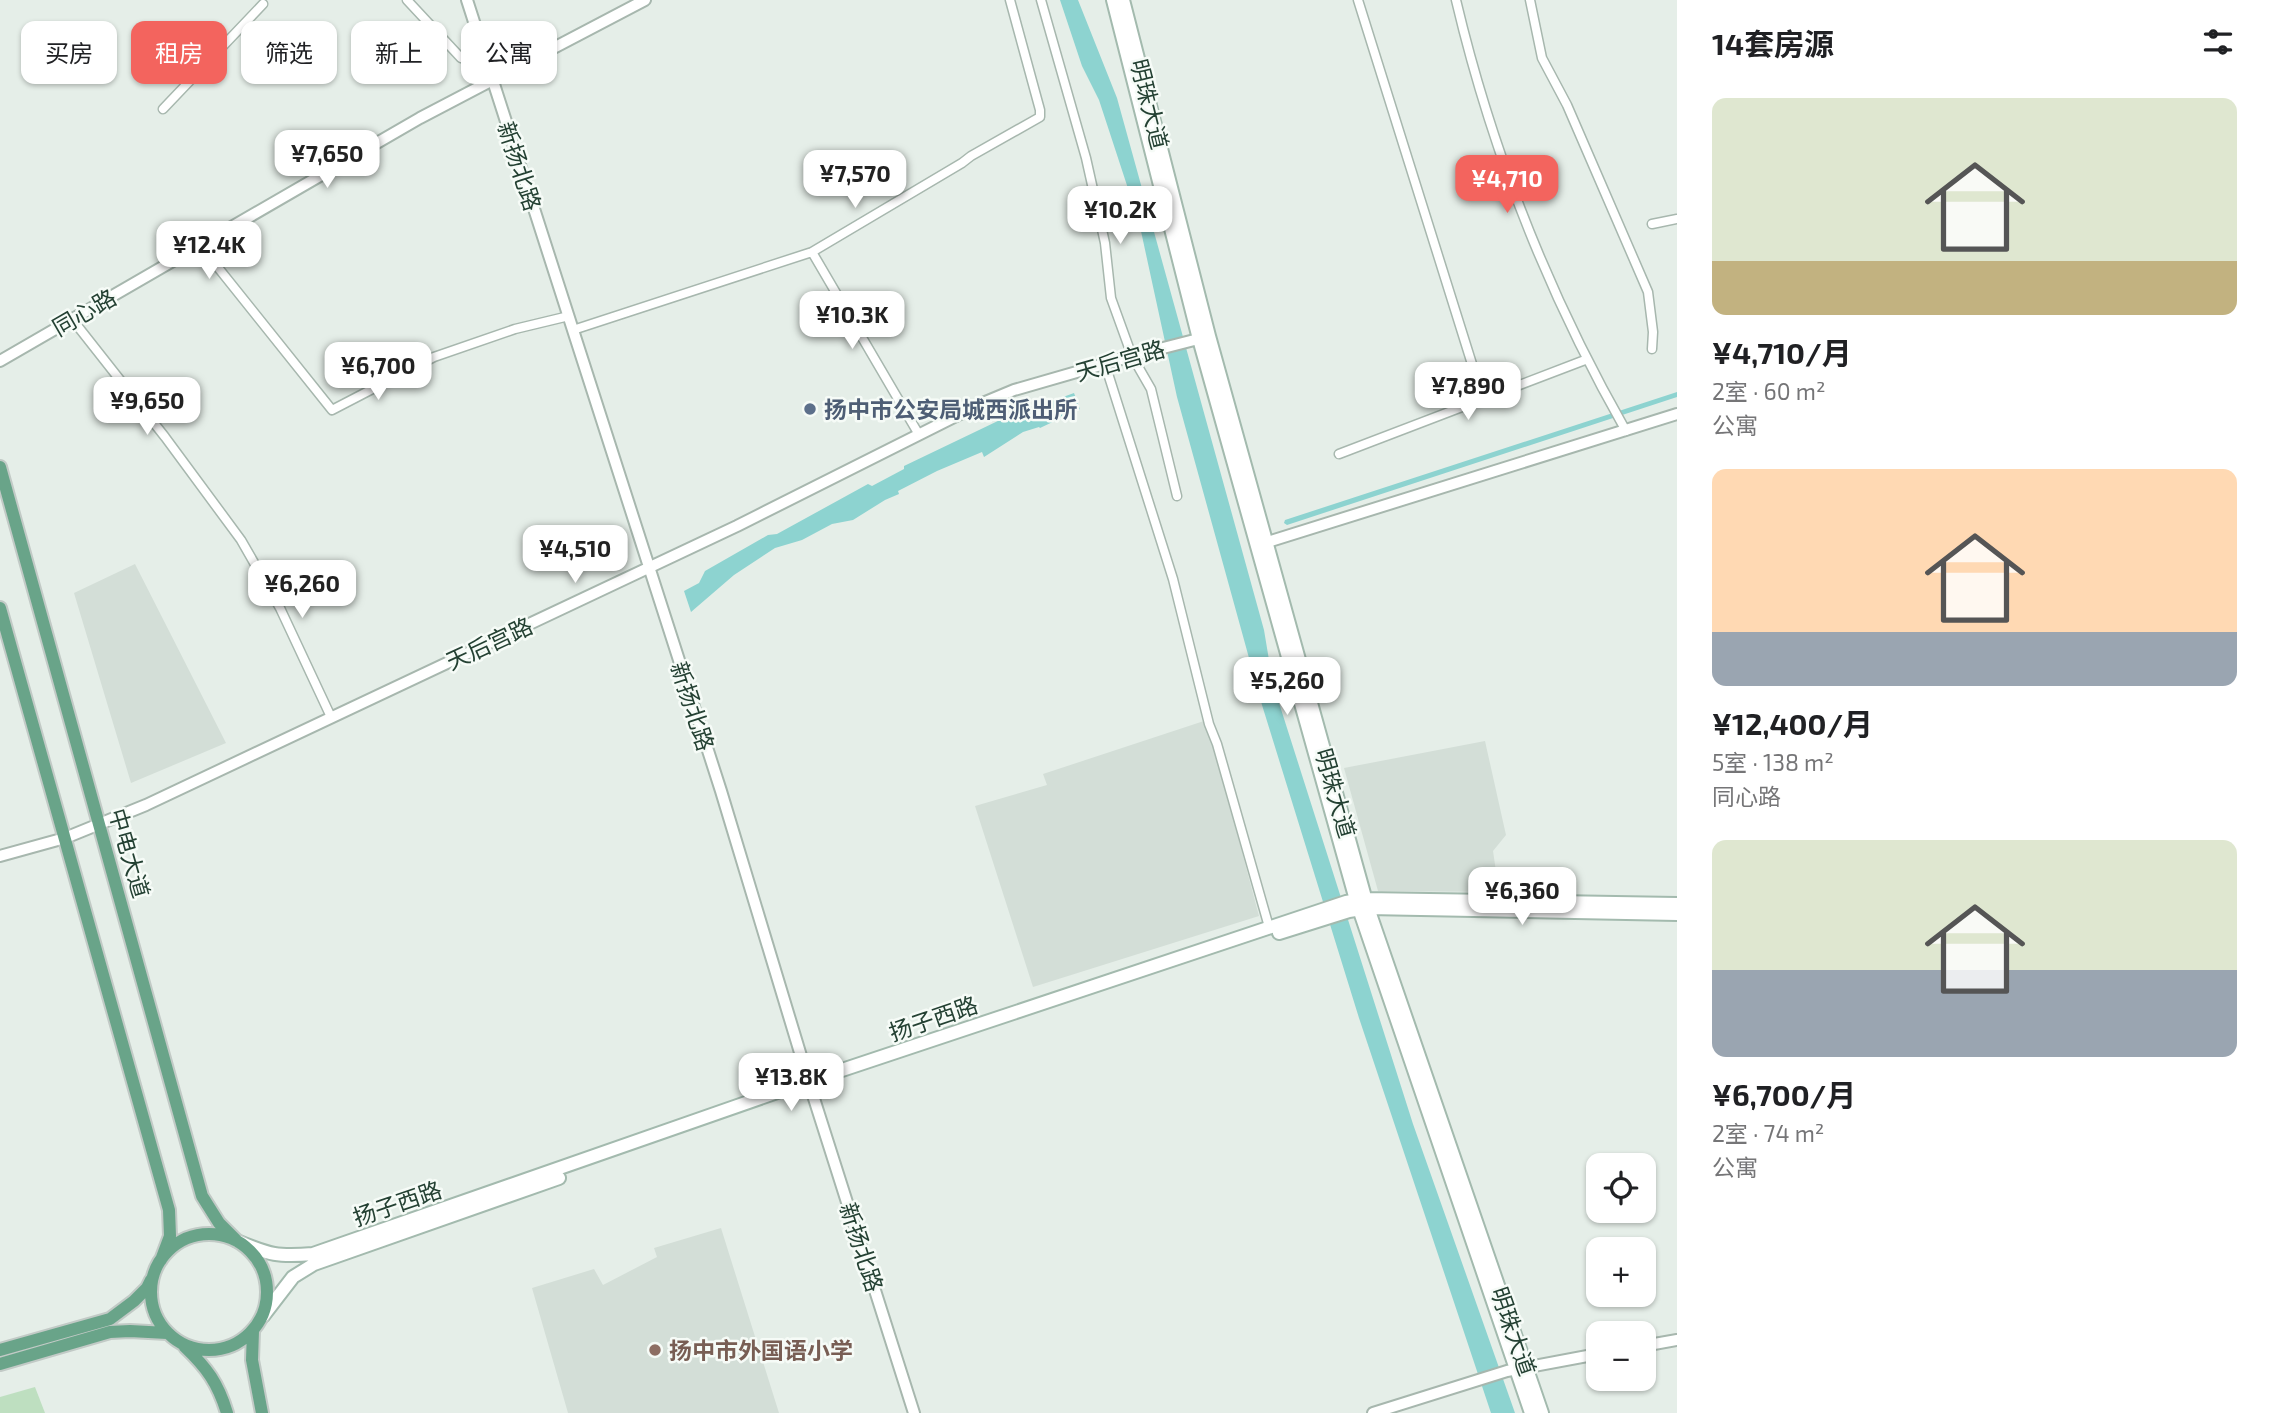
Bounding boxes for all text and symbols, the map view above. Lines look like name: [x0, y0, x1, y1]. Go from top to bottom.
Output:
chip: 买房: [21, 21, 117, 84]
chip: 租房: [131, 21, 227, 84]
chip: 筛选: [241, 21, 337, 84]
chip: 新上: [351, 21, 447, 84]
chip: 公寓: [461, 21, 557, 84]
icon: filters: [2199, 23, 2237, 61]
text: 14套房源: [1712, 25, 1834, 61]
street label: 明珠大道: [1125, 56, 1175, 152]
street label: 新扬北路: [492, 118, 548, 214]
pin: ¥7,650: [270, 130, 384, 190]
text: ¥7,650: [291, 139, 363, 167]
icon: home: [1912, 144, 2038, 270]
pin: ¥7,570: [798, 150, 912, 210]
pin: ¥4,710: [1450, 156, 1564, 215]
text: ¥7,570: [819, 159, 891, 187]
text: ¥4,710: [1471, 164, 1543, 192]
pin: ¥10.2K: [1063, 187, 1177, 246]
text: ¥10.2K: [1083, 195, 1157, 223]
pin: ¥12.4K: [152, 222, 266, 281]
text: ¥12.4K: [172, 230, 246, 258]
street label: 同心路: [47, 283, 121, 341]
pin: ¥10.3K: [795, 292, 909, 351]
text: ¥10.3K: [816, 300, 888, 328]
street label: 天后宫路: [1072, 334, 1168, 386]
text: ¥4,710/月: [1712, 334, 1852, 370]
pin: ¥6,700: [321, 342, 435, 402]
text: ¥6,700: [341, 351, 415, 379]
pin: ¥7,890: [1411, 362, 1525, 422]
text: ¥7,890: [1431, 371, 1505, 399]
text: 2室 · 60 m²: [1712, 377, 1825, 405]
pin: ¥9,650: [90, 378, 204, 437]
text: ¥9,650: [109, 386, 185, 414]
place label: 扬中市公安局城西派出所: [824, 395, 1077, 423]
marker: 扬中市公安局城西派出所: [802, 401, 818, 417]
text: 公寓: [1712, 411, 1758, 439]
icon: home: [1912, 515, 2038, 641]
pin: ¥4,510: [518, 526, 632, 585]
text: ¥4,510: [539, 534, 611, 562]
pin: ¥6,260: [245, 560, 359, 620]
text: ¥6,260: [264, 569, 340, 597]
street label: 天后宫路: [441, 611, 537, 675]
street label: 新扬北路: [665, 658, 721, 754]
pin: ¥5,260: [1230, 658, 1344, 717]
text: ¥5,260: [1250, 666, 1324, 694]
text: ¥12,400/月: [1712, 705, 1873, 741]
street label: 明珠大道: [1310, 745, 1362, 841]
text: 5室 · 138 m²: [1712, 748, 1834, 776]
text: 同心路: [1712, 782, 1781, 810]
street label: 中电大道: [104, 805, 156, 901]
pin: ¥6,360: [1465, 867, 1579, 927]
text: ¥6,360: [1484, 876, 1560, 904]
icon: home: [1912, 886, 2038, 1012]
street label: 扬子西路: [885, 990, 981, 1046]
pin: ¥13.8K: [734, 1054, 848, 1113]
text: ¥13.8K: [755, 1062, 827, 1090]
text: ¥6,700/月: [1712, 1076, 1856, 1112]
text: 2室 · 74 m²: [1712, 1119, 1824, 1147]
map controls: [1586, 1153, 1656, 1391]
button: locate: [1586, 1153, 1656, 1223]
text: 公寓: [1712, 1153, 1758, 1181]
street label: 扬子西路: [349, 1175, 445, 1231]
street label: 新扬北路: [834, 1199, 890, 1295]
button: +: [1586, 1237, 1656, 1307]
street label: 明珠大道: [1486, 1283, 1542, 1379]
button: −: [1586, 1321, 1656, 1391]
place label: 扬中市外国语小学: [669, 1336, 853, 1364]
marker: 扬中市外国语小学: [647, 1342, 663, 1358]

